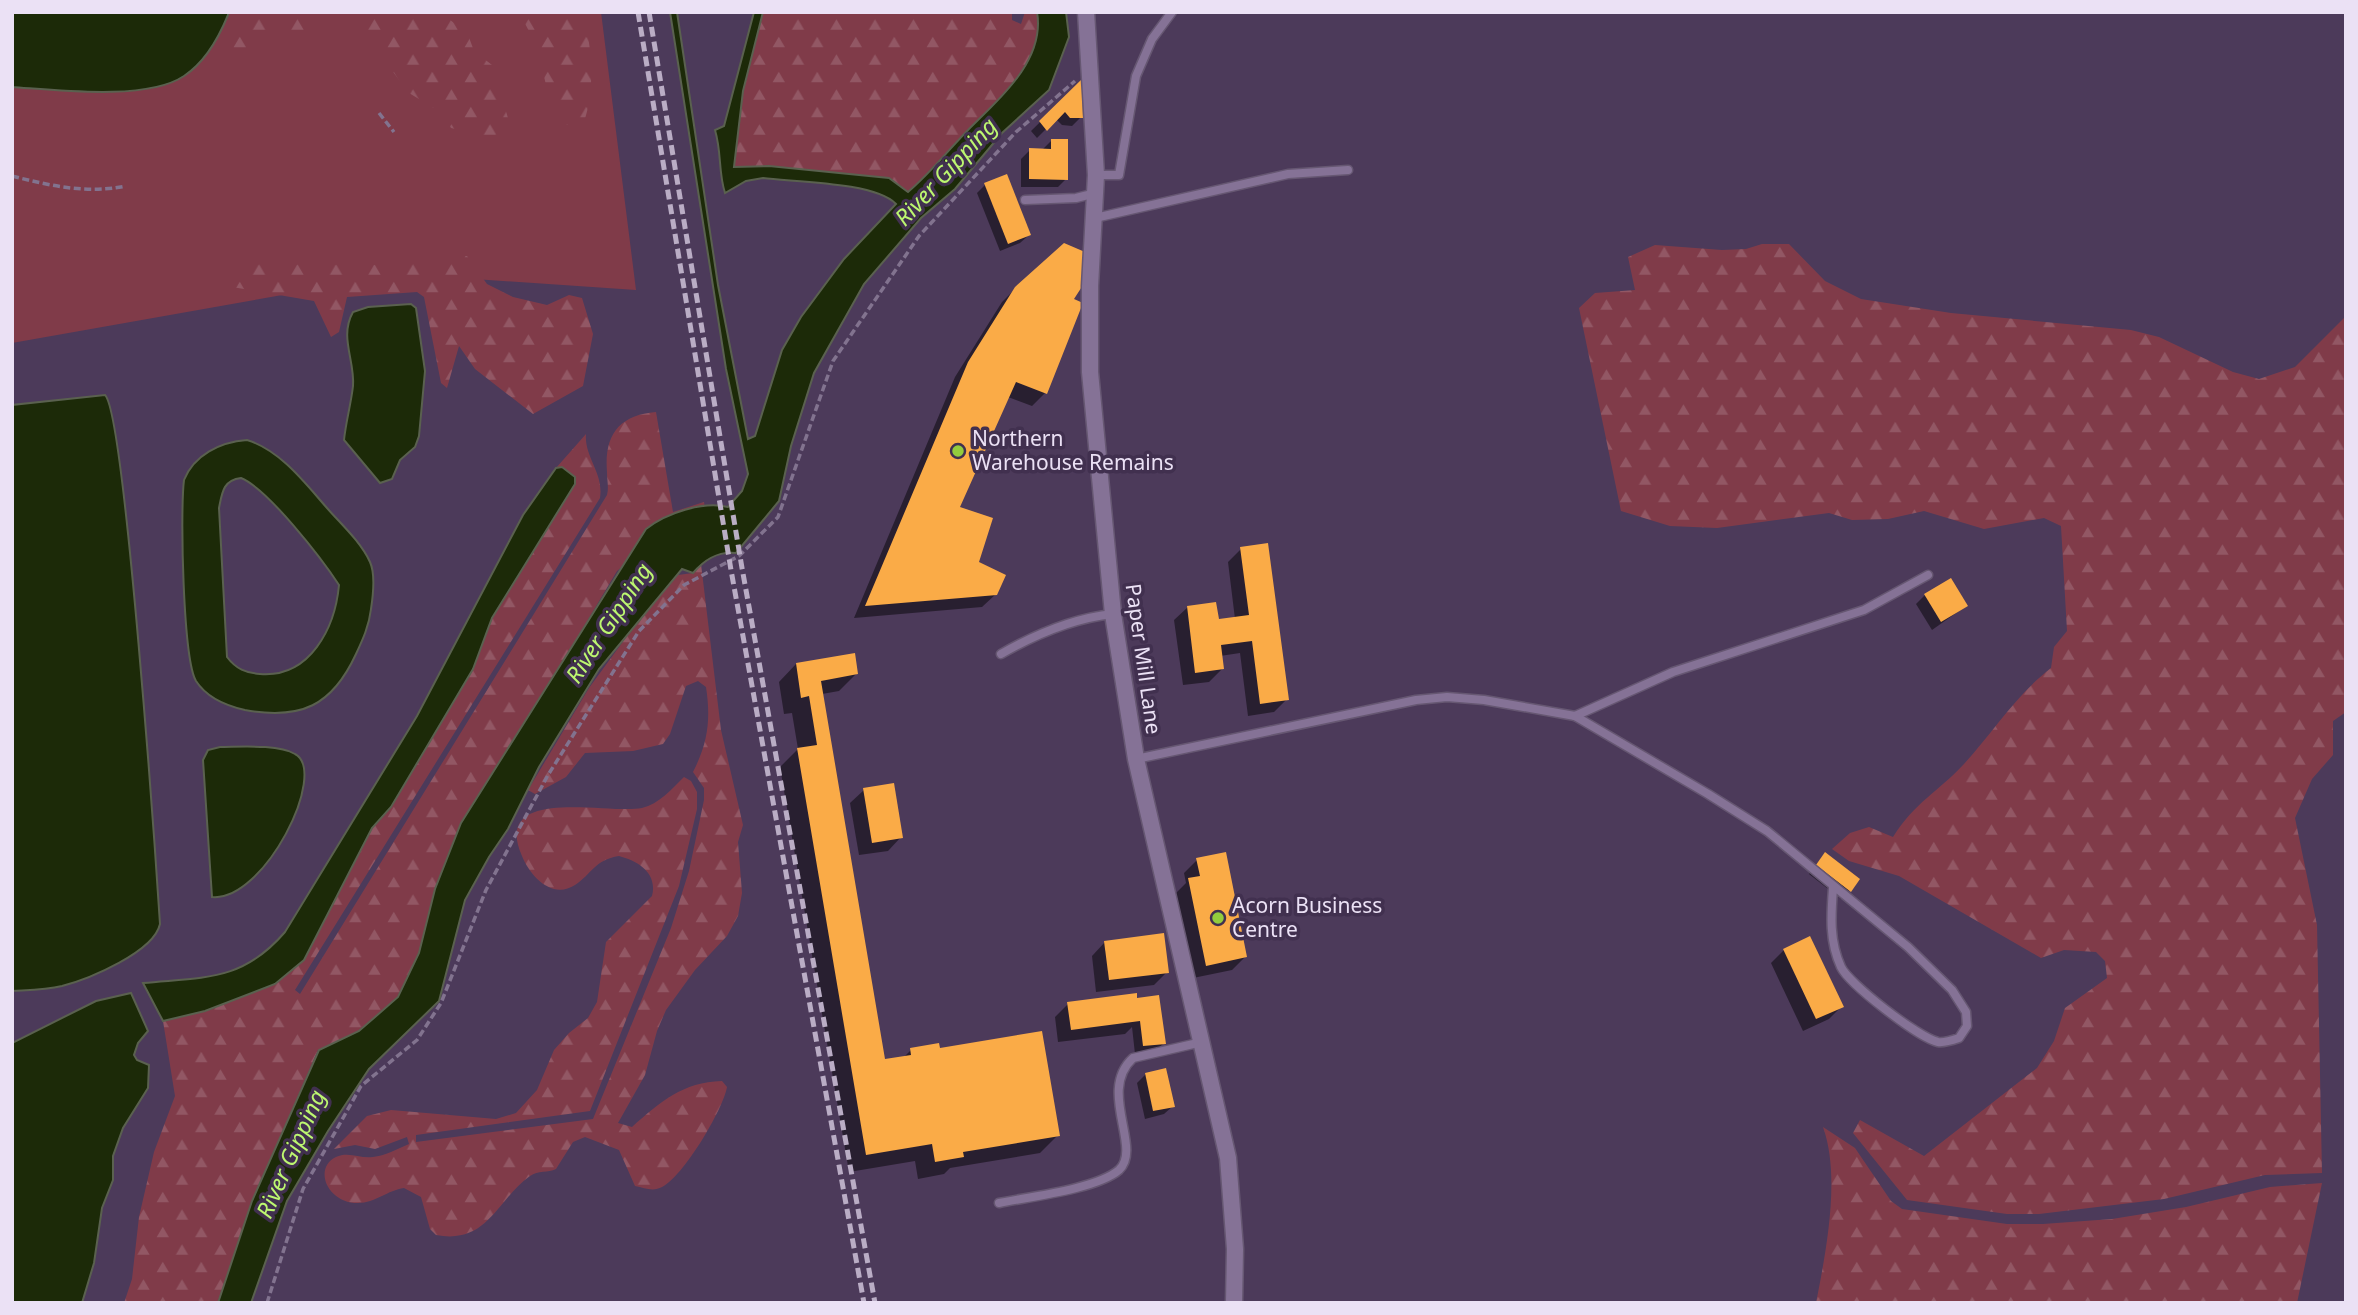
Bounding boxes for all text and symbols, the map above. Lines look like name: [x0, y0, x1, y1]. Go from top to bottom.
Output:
water label: River Gipping: [887, 110, 1004, 232]
place label: Northern Warehouse Remains: [972, 424, 1174, 476]
marker: Northern Warehouse Remains: [950, 443, 966, 459]
water label: River Gipping: [557, 556, 659, 689]
street label: Paper Mill Lane: [1120, 582, 1168, 736]
place label: Acorn Business Centre: [1232, 891, 1382, 943]
marker: Acorn Business Centre: [1210, 910, 1226, 926]
water label: River Gipping: [248, 1084, 333, 1223]

